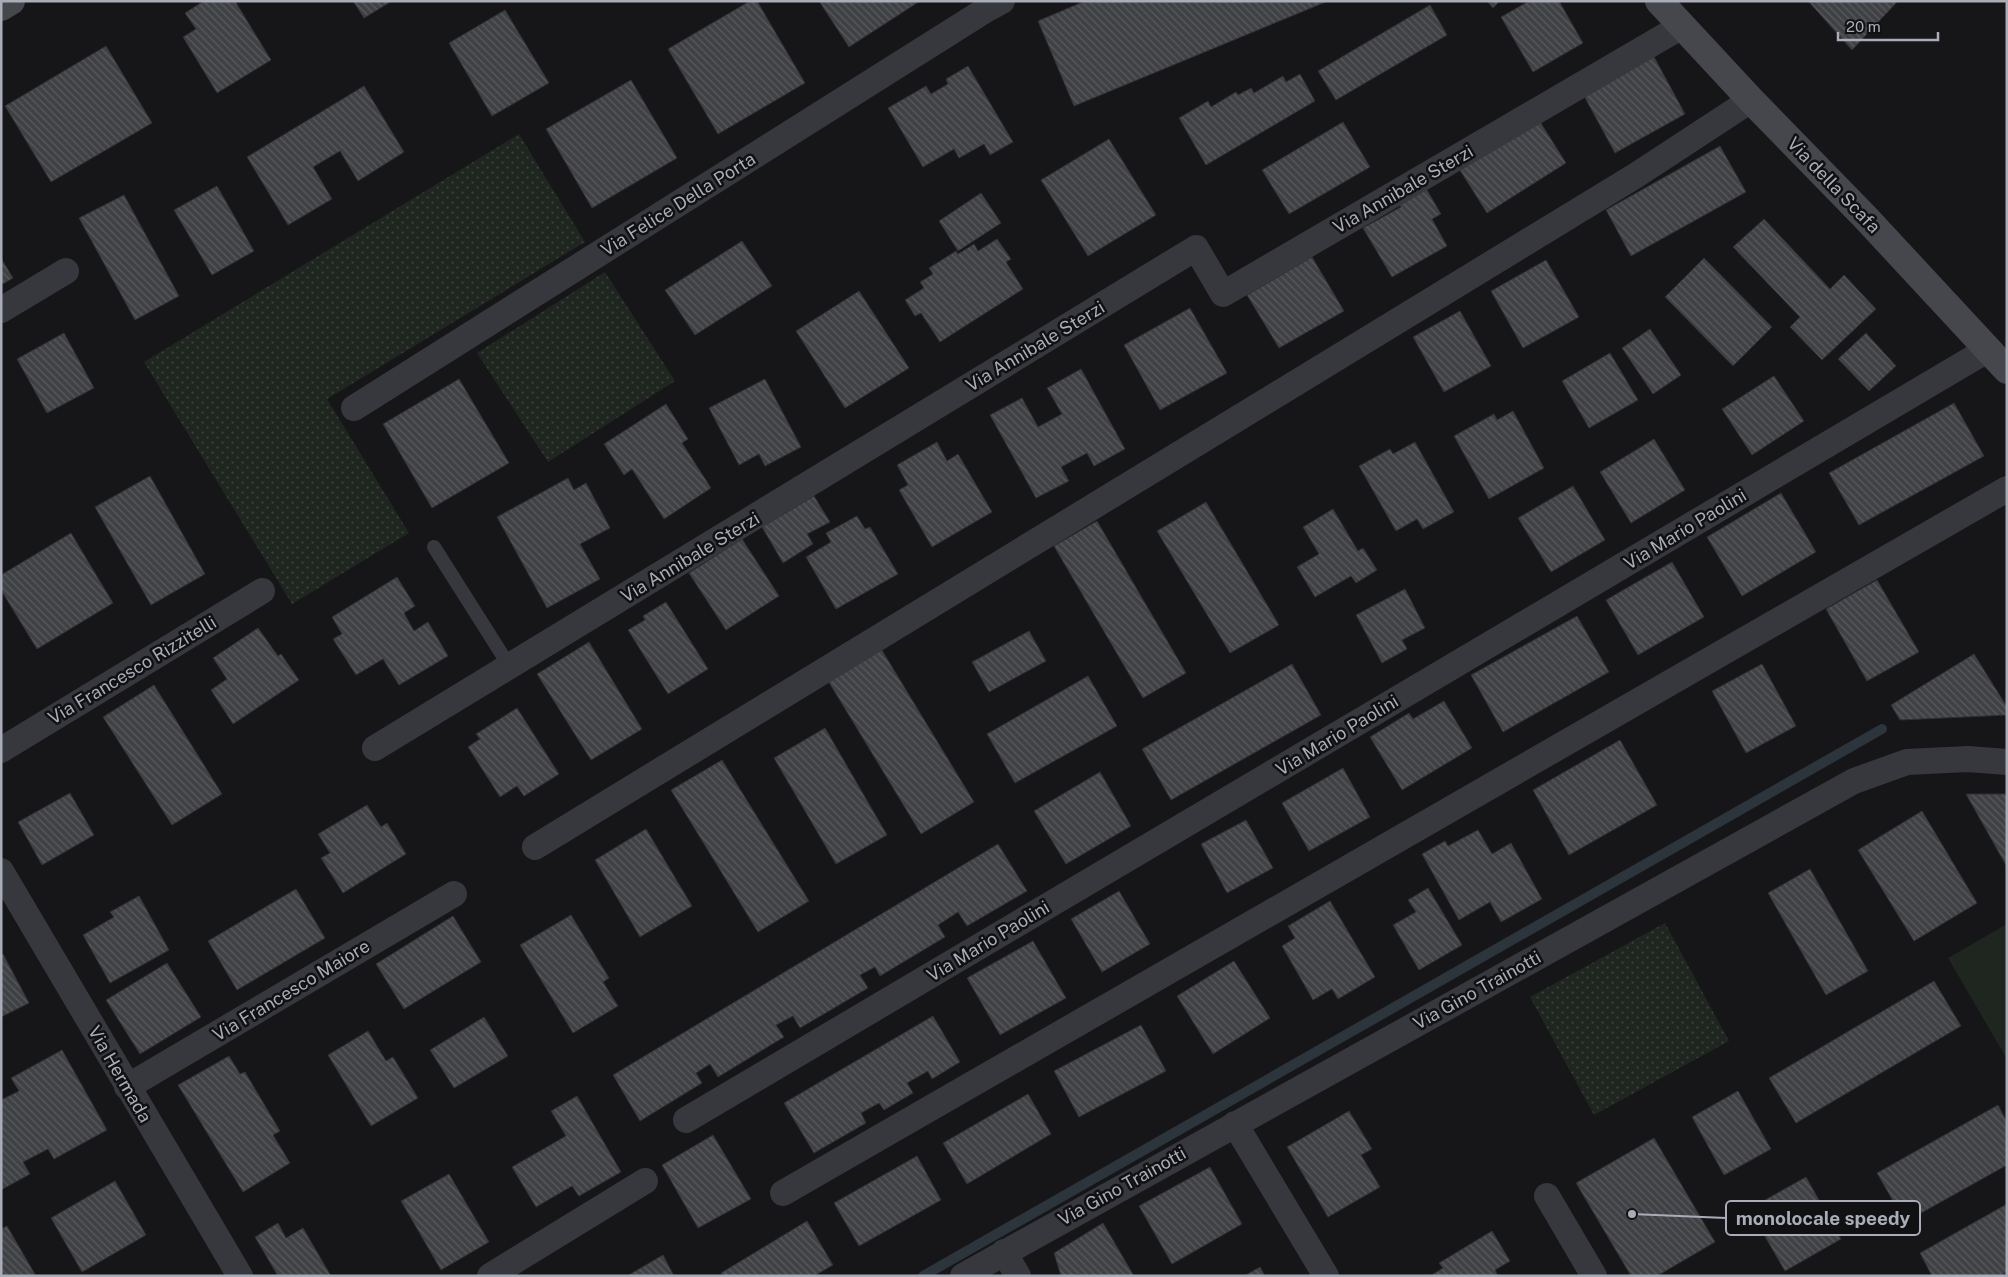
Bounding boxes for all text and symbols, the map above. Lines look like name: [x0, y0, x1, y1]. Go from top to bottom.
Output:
scale bar: [1838, 10, 1938, 42]
text: 20 m: [1846, 18, 1881, 35]
street label: Via della Scafa: [1783, 133, 1885, 237]
street label: Via Annibale Sterzi: [1329, 140, 1477, 238]
street label: Via Felice Della Porta: [597, 148, 759, 260]
street label: Via Annibale Sterzi: [962, 296, 1108, 396]
street label: Via Mario Paolini: [1620, 484, 1750, 574]
street label: Via Annibale Sterzi: [617, 507, 763, 607]
street label: Via Francesco Rizzitelli: [44, 612, 220, 728]
street label: Via Mario Paolini: [1272, 690, 1402, 780]
street label: Via Mario Paolini: [923, 896, 1053, 986]
street label: Via Francesco Maiore: [209, 935, 373, 1045]
street label: Via Gino Trainotti: [1410, 946, 1544, 1034]
street label: Via Hermada: [84, 1022, 156, 1126]
street label: Via Gino Trainotti: [1055, 1142, 1189, 1230]
callout: monolocale speedy: [1726, 1201, 1920, 1235]
text: monolocale speedy: [1736, 1207, 1911, 1229]

